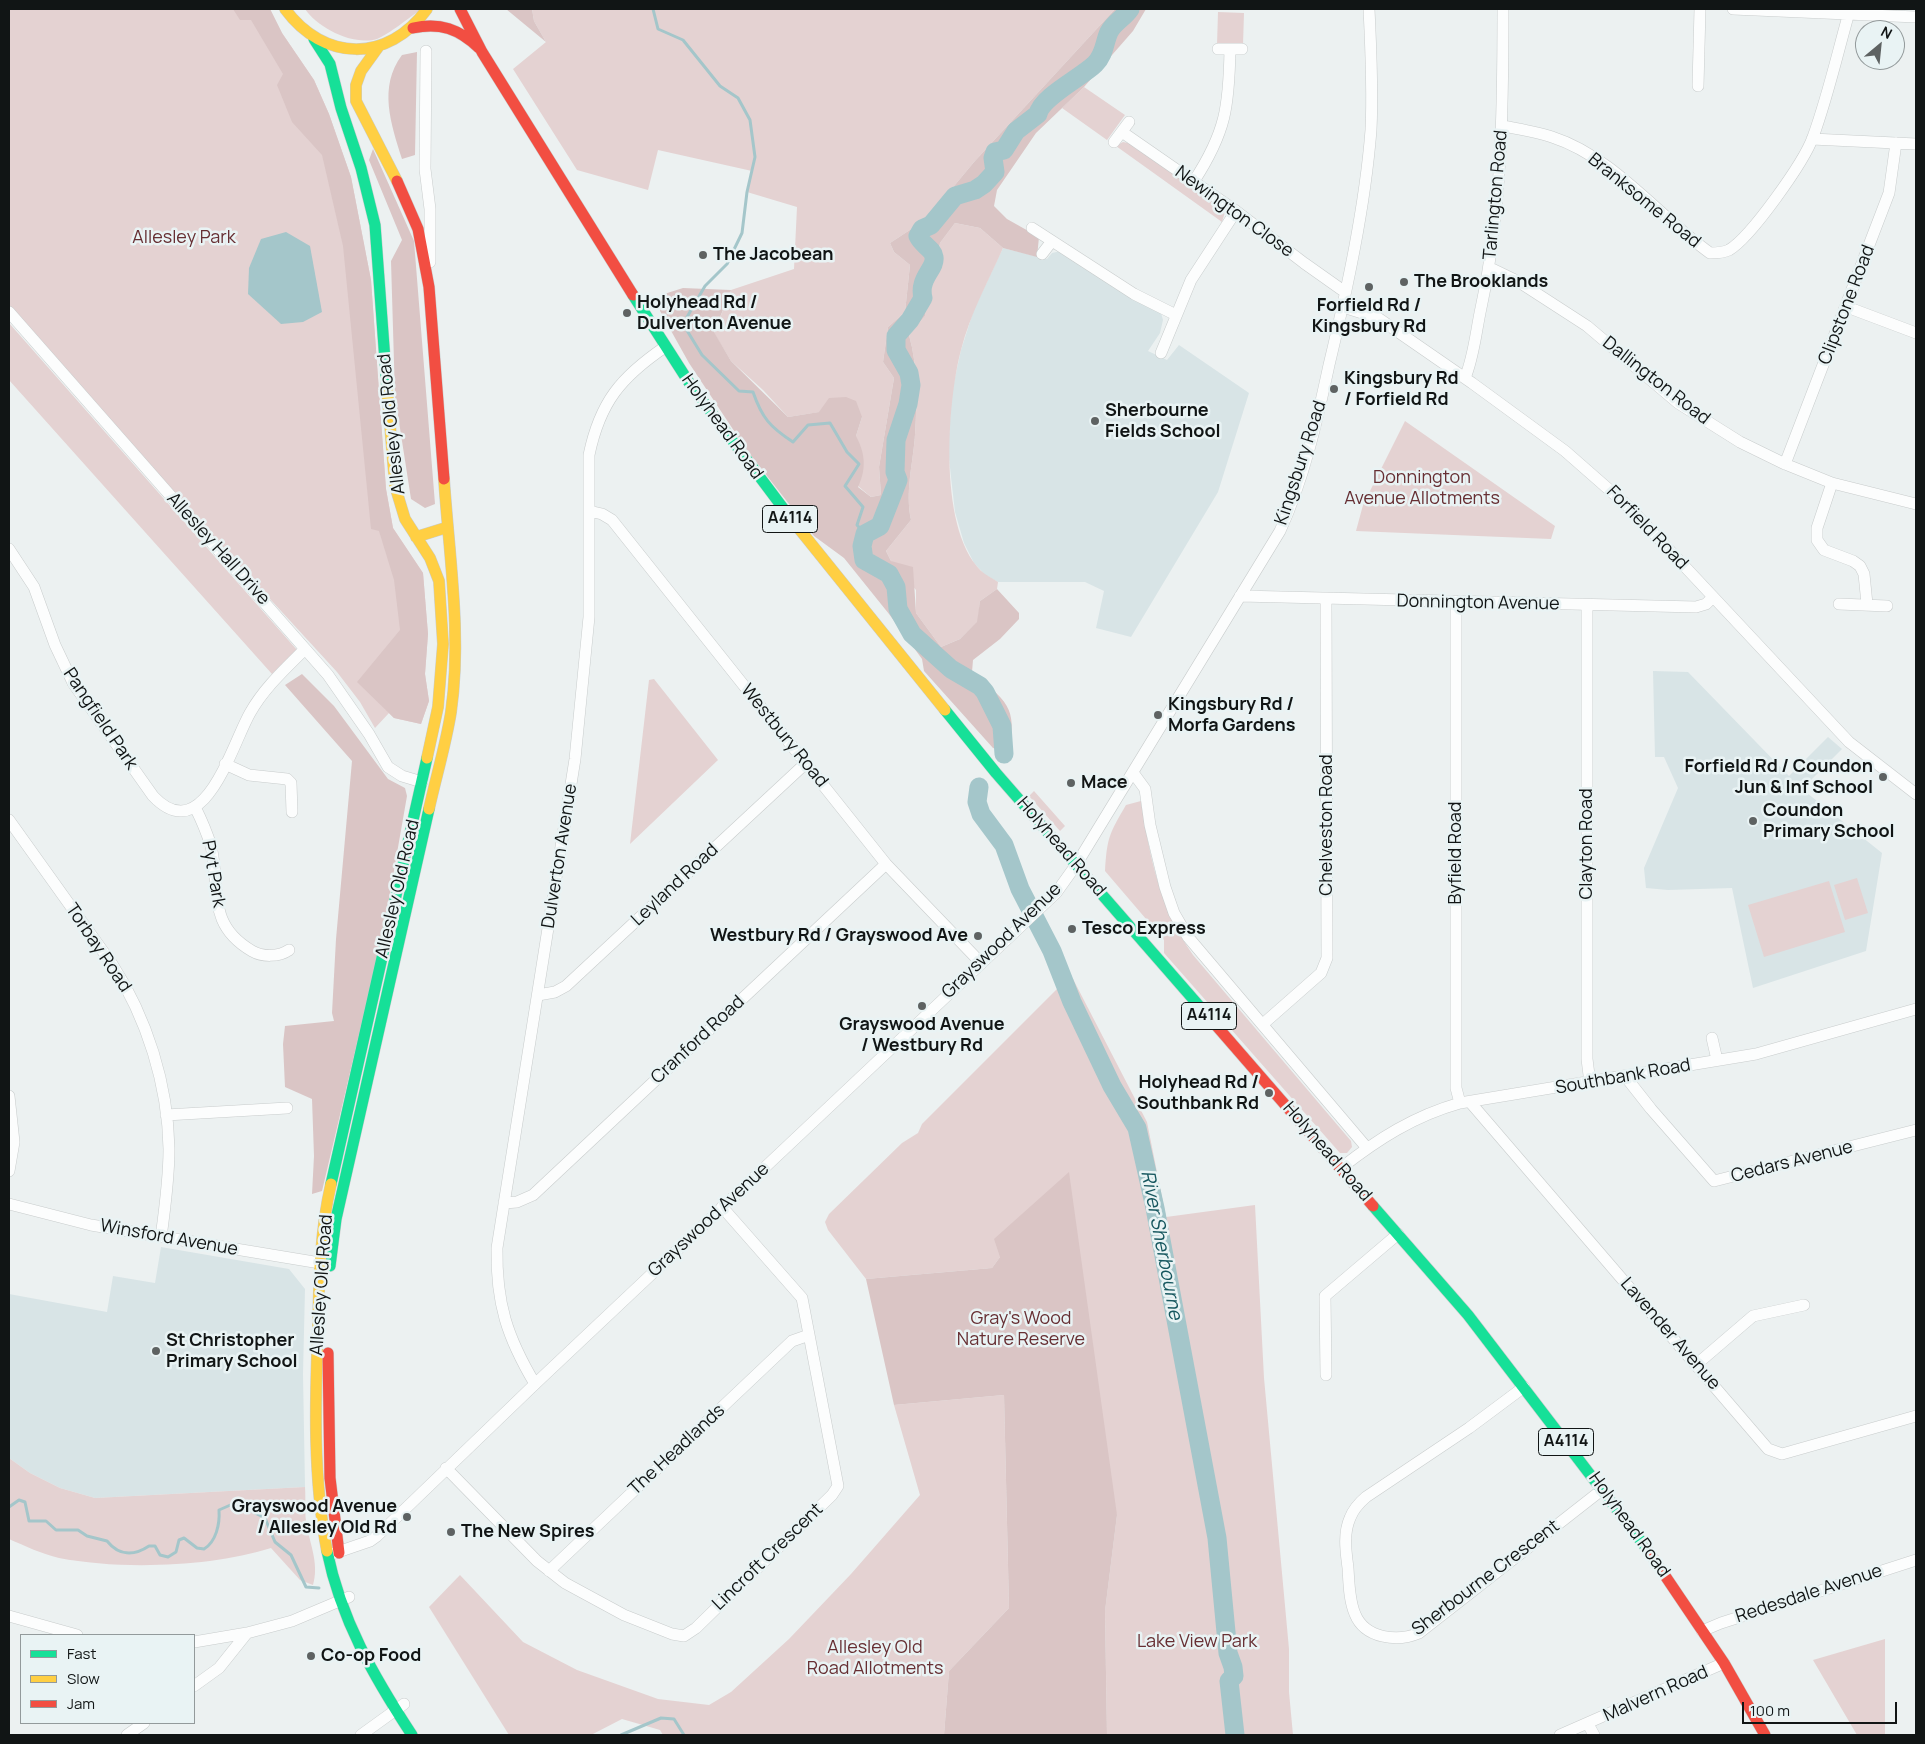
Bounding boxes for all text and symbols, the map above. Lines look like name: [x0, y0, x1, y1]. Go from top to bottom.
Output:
north arrow: [1855, 20, 1905, 70]
text: N: [1878, 21, 1896, 43]
street label: Tarlington Road: [1480, 129, 1512, 261]
street label: Branksome Road: [1583, 149, 1705, 253]
street label: Newington Close: [1171, 162, 1297, 262]
park label: Allesley Park: [132, 227, 236, 249]
street label: Clipstone Road: [1814, 242, 1880, 368]
place label: The Jacobean: [713, 244, 834, 266]
marker: The Jacobean: [697, 249, 709, 261]
place label: The Brooklands: [1414, 271, 1548, 293]
marker: The Brooklands: [1398, 276, 1410, 288]
marker: Forfield Rd / Kingsbury Rd: [1363, 281, 1375, 293]
place label: Holyhead Rd / Dulverton Avenue: [637, 292, 792, 334]
place label: Forfield Rd / Kingsbury Rd: [1312, 295, 1426, 338]
marker: Holyhead Rd / Dulverton Avenue: [621, 307, 633, 319]
street label: Dallington Road: [1598, 332, 1714, 430]
street label: Allesley Old Road: [374, 352, 410, 496]
place label: Kingsbury Rd / Forfield Rd: [1344, 368, 1459, 410]
street label: Holyhead Road: [677, 370, 767, 484]
marker: Kingsbury Rd / Forfield Rd: [1328, 383, 1340, 395]
street label: Kingsbury Road: [1271, 398, 1331, 528]
place label: Sherbourne Fields School: [1105, 400, 1221, 442]
marker: Sherbourne Fields School: [1089, 415, 1101, 427]
park label: Donnington Avenue Allotments: [1344, 467, 1500, 509]
street label: Forfield Road: [1602, 481, 1692, 575]
street label: Allesley Hall Drive: [162, 488, 274, 610]
road number: A4114: [762, 506, 818, 532]
street label: Donnington Avenue: [1396, 591, 1560, 615]
street label: Pangfield Park: [58, 664, 142, 774]
street label: Westbury Road: [736, 680, 832, 792]
place label: Kingsbury Rd / Morfa Gardens: [1168, 694, 1295, 736]
marker: Kingsbury Rd / Morfa Gardens: [1152, 709, 1164, 721]
street label: Chelveston Road: [1316, 754, 1338, 896]
place label: Forfield Rd / Coundon Jun & Inf School: [1685, 756, 1873, 799]
marker: Forfield Rd / Coundon Jun & Inf School: [1877, 771, 1889, 783]
place label: Mace: [1081, 772, 1128, 794]
marker: Mace: [1065, 777, 1077, 789]
street label: Dulverton Avenue: [538, 782, 582, 930]
street label: Clayton Road: [1576, 788, 1598, 900]
street label: Holyhead Road: [1012, 793, 1110, 901]
place label: Coundon Primary School: [1763, 800, 1895, 842]
street label: Byfield Road: [1445, 801, 1467, 905]
marker: Coundon Primary School: [1747, 815, 1759, 827]
street label: Allesley Old Road: [372, 818, 424, 960]
street label: Pyt Park: [196, 839, 230, 909]
street label: Leyland Road: [627, 839, 723, 931]
street label: Grayswood Avenue: [938, 879, 1066, 1003]
street label: Torbay Road: [60, 900, 136, 996]
place label: Tesco Express: [1082, 918, 1206, 940]
marker: Tesco Express: [1066, 923, 1078, 935]
place label: Westbury Rd / Grayswood Ave: [710, 925, 968, 947]
marker: Westbury Rd / Grayswood Ave: [972, 930, 984, 942]
street label: Cranford Road: [647, 991, 749, 1089]
marker: Grayswood Avenue / Westbury Rd: [916, 1000, 928, 1012]
road number: A4114: [1182, 1002, 1236, 1030]
place label: Grayswood Avenue / Westbury Rd: [839, 1014, 1005, 1056]
street label: Southbank Road: [1554, 1054, 1692, 1100]
place label: Holyhead Rd / Southbank Rd: [1137, 1072, 1259, 1114]
marker: Holyhead Rd / Southbank Rd: [1263, 1087, 1275, 1099]
street label: Holyhead Road: [1278, 1098, 1376, 1206]
street label: Cedars Avenue: [1729, 1136, 1855, 1188]
street label: Grayswood Avenue: [644, 1158, 774, 1282]
water label: River Sherbourne: [1135, 1169, 1187, 1321]
street label: Allesley Old Road: [306, 1214, 338, 1356]
street label: Winsford Avenue: [98, 1215, 240, 1261]
street label: Lavender Avenue: [1615, 1274, 1725, 1394]
park label: Gray's Wood Nature Reserve: [957, 1308, 1085, 1350]
place label: St Christopher Primary School: [166, 1330, 298, 1372]
marker: St Christopher Primary School: [150, 1345, 162, 1357]
street label: The Headlands: [624, 1400, 730, 1500]
road number: A4114: [1538, 1428, 1594, 1455]
street label: Holyhead Road: [1584, 1468, 1674, 1582]
place label: Grayswood Avenue / Allesley Old Rd: [232, 1496, 397, 1538]
street label: Lincroft Crescent: [708, 1499, 828, 1615]
marker: Grayswood Avenue / Allesley Old Rd: [401, 1511, 413, 1523]
street label: Sherbourne Crescent: [1408, 1516, 1564, 1640]
place label: The New Spires: [461, 1521, 595, 1543]
marker: The New Spires: [445, 1526, 457, 1538]
street label: Redesdale Avenue: [1733, 1560, 1885, 1628]
park label: Lake View Park: [1137, 1631, 1257, 1653]
legend: [20, 1634, 195, 1724]
park label: Allesley Old Road Allotments: [807, 1637, 943, 1680]
text: Fast: [67, 1643, 96, 1664]
place label: Co-op Food: [321, 1645, 421, 1667]
marker: Co-op Food: [305, 1650, 317, 1662]
street label: Malvern Road: [1600, 1661, 1712, 1727]
text: Slow: [67, 1668, 100, 1689]
scale bar: [1745, 1692, 1900, 1724]
text: Jam: [67, 1693, 95, 1714]
text: 100 m: [1750, 1700, 1790, 1721]

